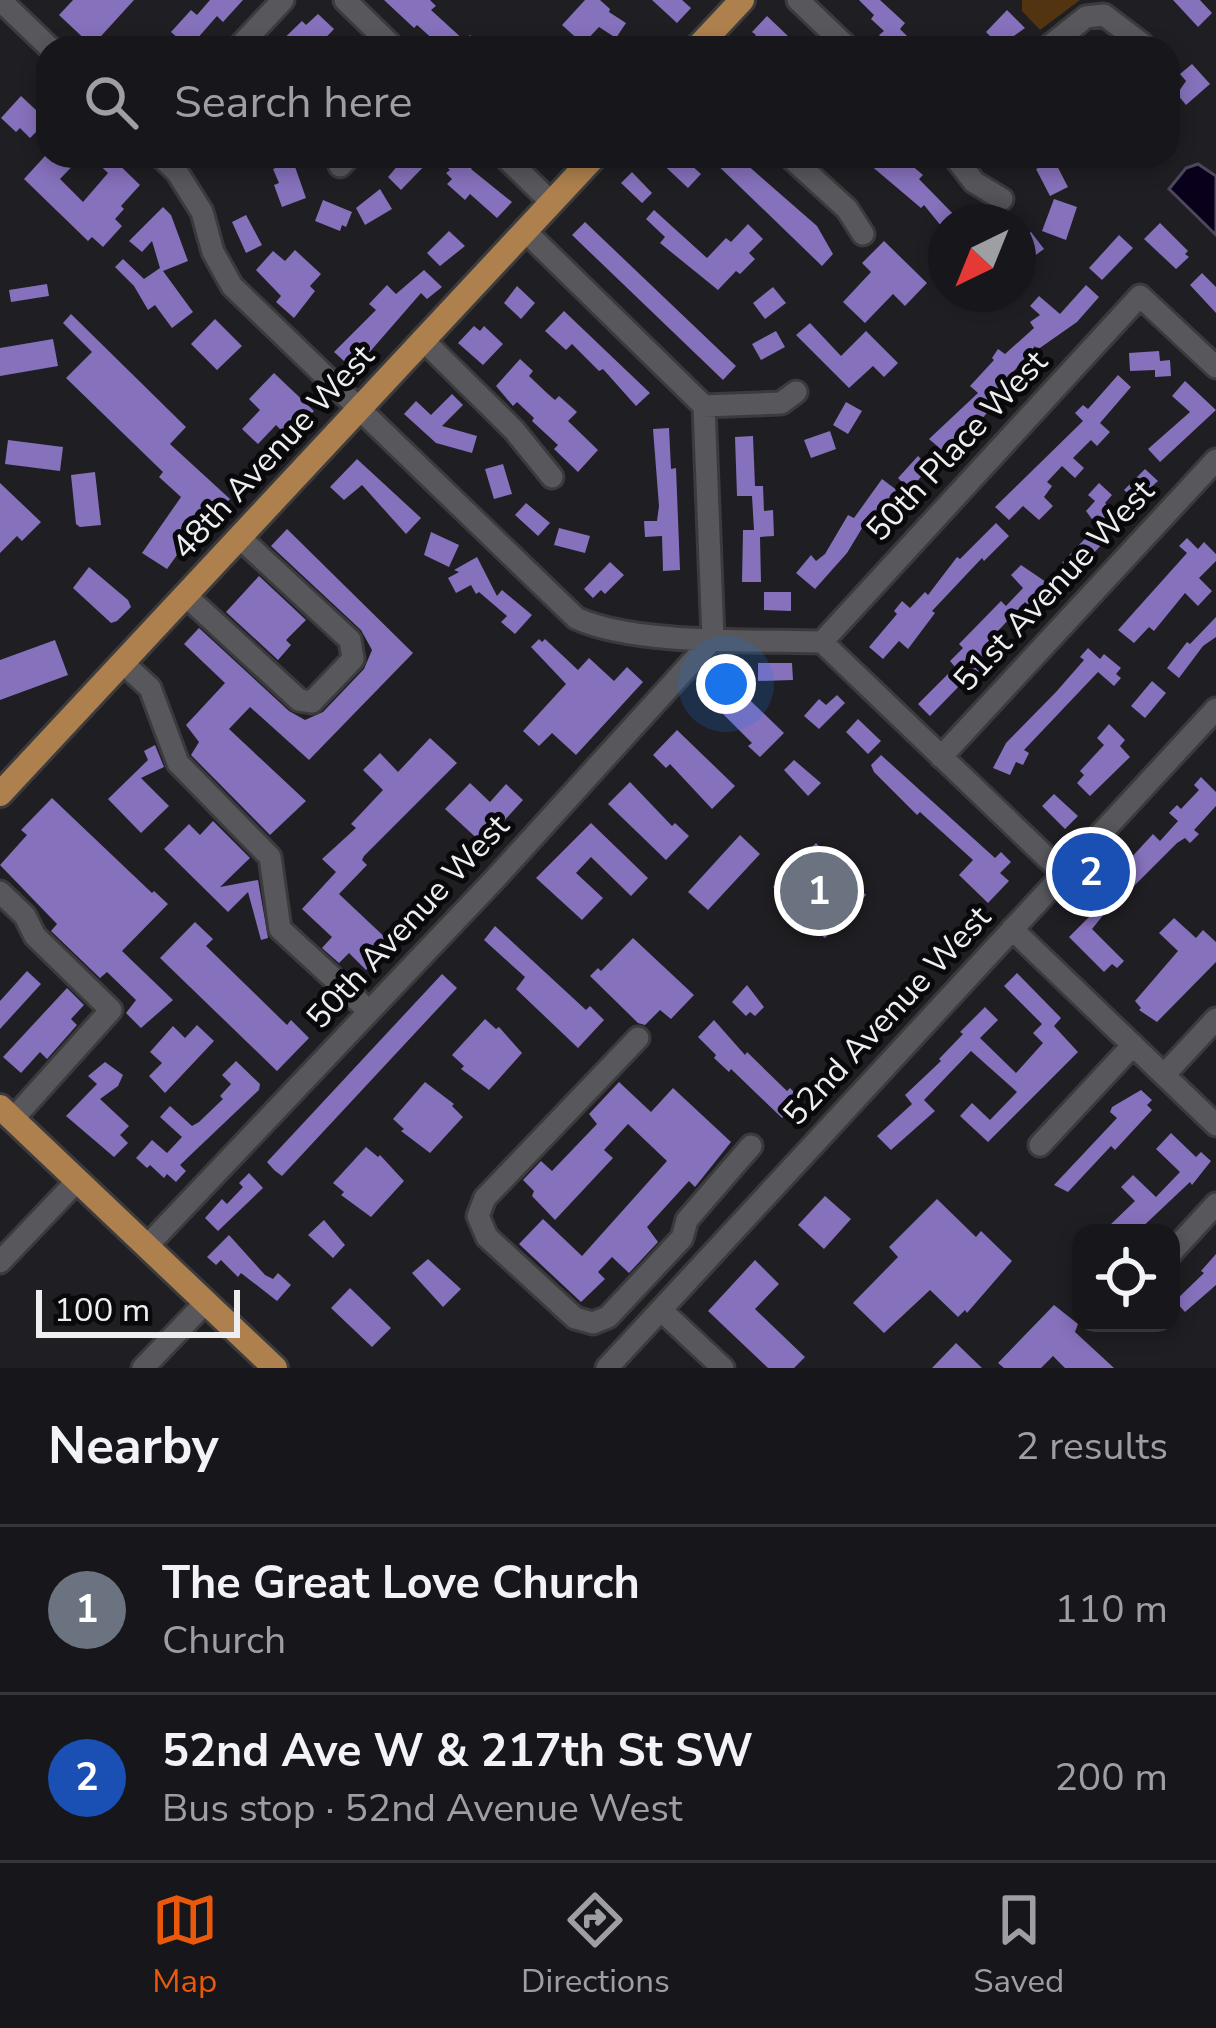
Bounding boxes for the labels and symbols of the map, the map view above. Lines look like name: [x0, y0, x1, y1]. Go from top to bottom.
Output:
north arrow: [928, 204, 1036, 312]
street label: 48th Avenue West: [162, 335, 385, 569]
street label: 50th Place West: [856, 340, 1058, 552]
street label: 51st Avenue West: [944, 470, 1165, 702]
your location: [696, 654, 756, 714]
street label: 50th Avenue West: [297, 805, 520, 1039]
pin: 2: [1052, 827, 1130, 917]
pin: 1: [780, 846, 858, 936]
street label: 52nd Avenue West: [773, 896, 1001, 1136]
scale bar: [36, 1284, 240, 1337]

